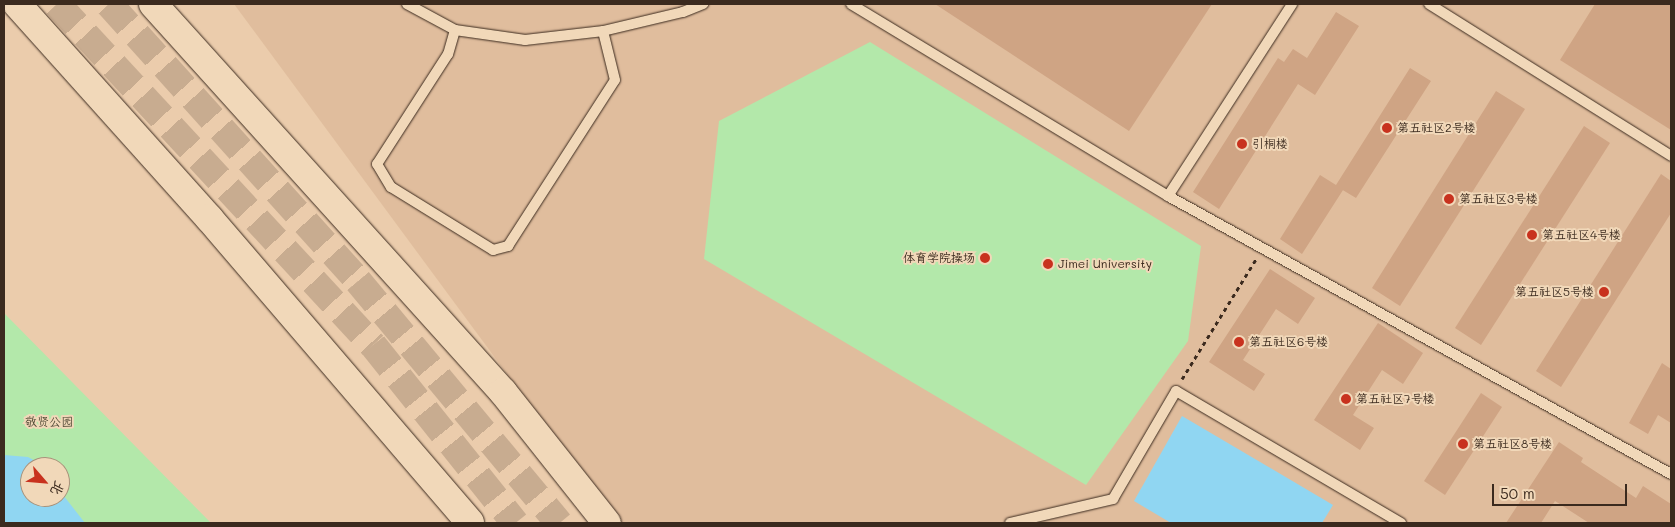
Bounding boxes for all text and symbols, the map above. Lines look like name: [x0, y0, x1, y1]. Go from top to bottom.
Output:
place label: 第五社区2号楼: [1397, 121, 1476, 135]
marker: 第五社区2号楼: [1381, 122, 1393, 134]
place label: 引桐楼: [1252, 137, 1288, 151]
marker: 引桐楼: [1236, 138, 1248, 150]
place label: 第五社区3号楼: [1459, 192, 1538, 206]
marker: 第五社区3号楼: [1443, 193, 1455, 205]
place label: 第五社区4号楼: [1542, 228, 1621, 242]
marker: 第五社区4号楼: [1526, 229, 1538, 241]
place label: 体育学院操场: [903, 251, 975, 265]
marker: 体育学院操场: [979, 252, 991, 264]
place label: Jimei University: [1058, 257, 1152, 271]
marker: Jimei University: [1042, 258, 1054, 270]
place label: 第五社区5号楼: [1515, 285, 1594, 299]
marker: 第五社区5号楼: [1598, 286, 1610, 298]
place label: 第五社区6号楼: [1249, 335, 1328, 349]
marker: 第五社区6号楼: [1233, 336, 1245, 348]
place label: 第五社区7号楼: [1356, 392, 1435, 406]
marker: 第五社区7号楼: [1340, 393, 1352, 405]
park label: 敬贤公园: [25, 415, 73, 429]
place label: 第五社区8号楼: [1473, 437, 1552, 451]
marker: 第五社区8号楼: [1457, 438, 1469, 450]
north arrow: [20, 457, 70, 507]
scale bar: [1495, 474, 1630, 506]
text: 北: [46, 478, 70, 499]
text: 50 m: [1500, 483, 1535, 503]

